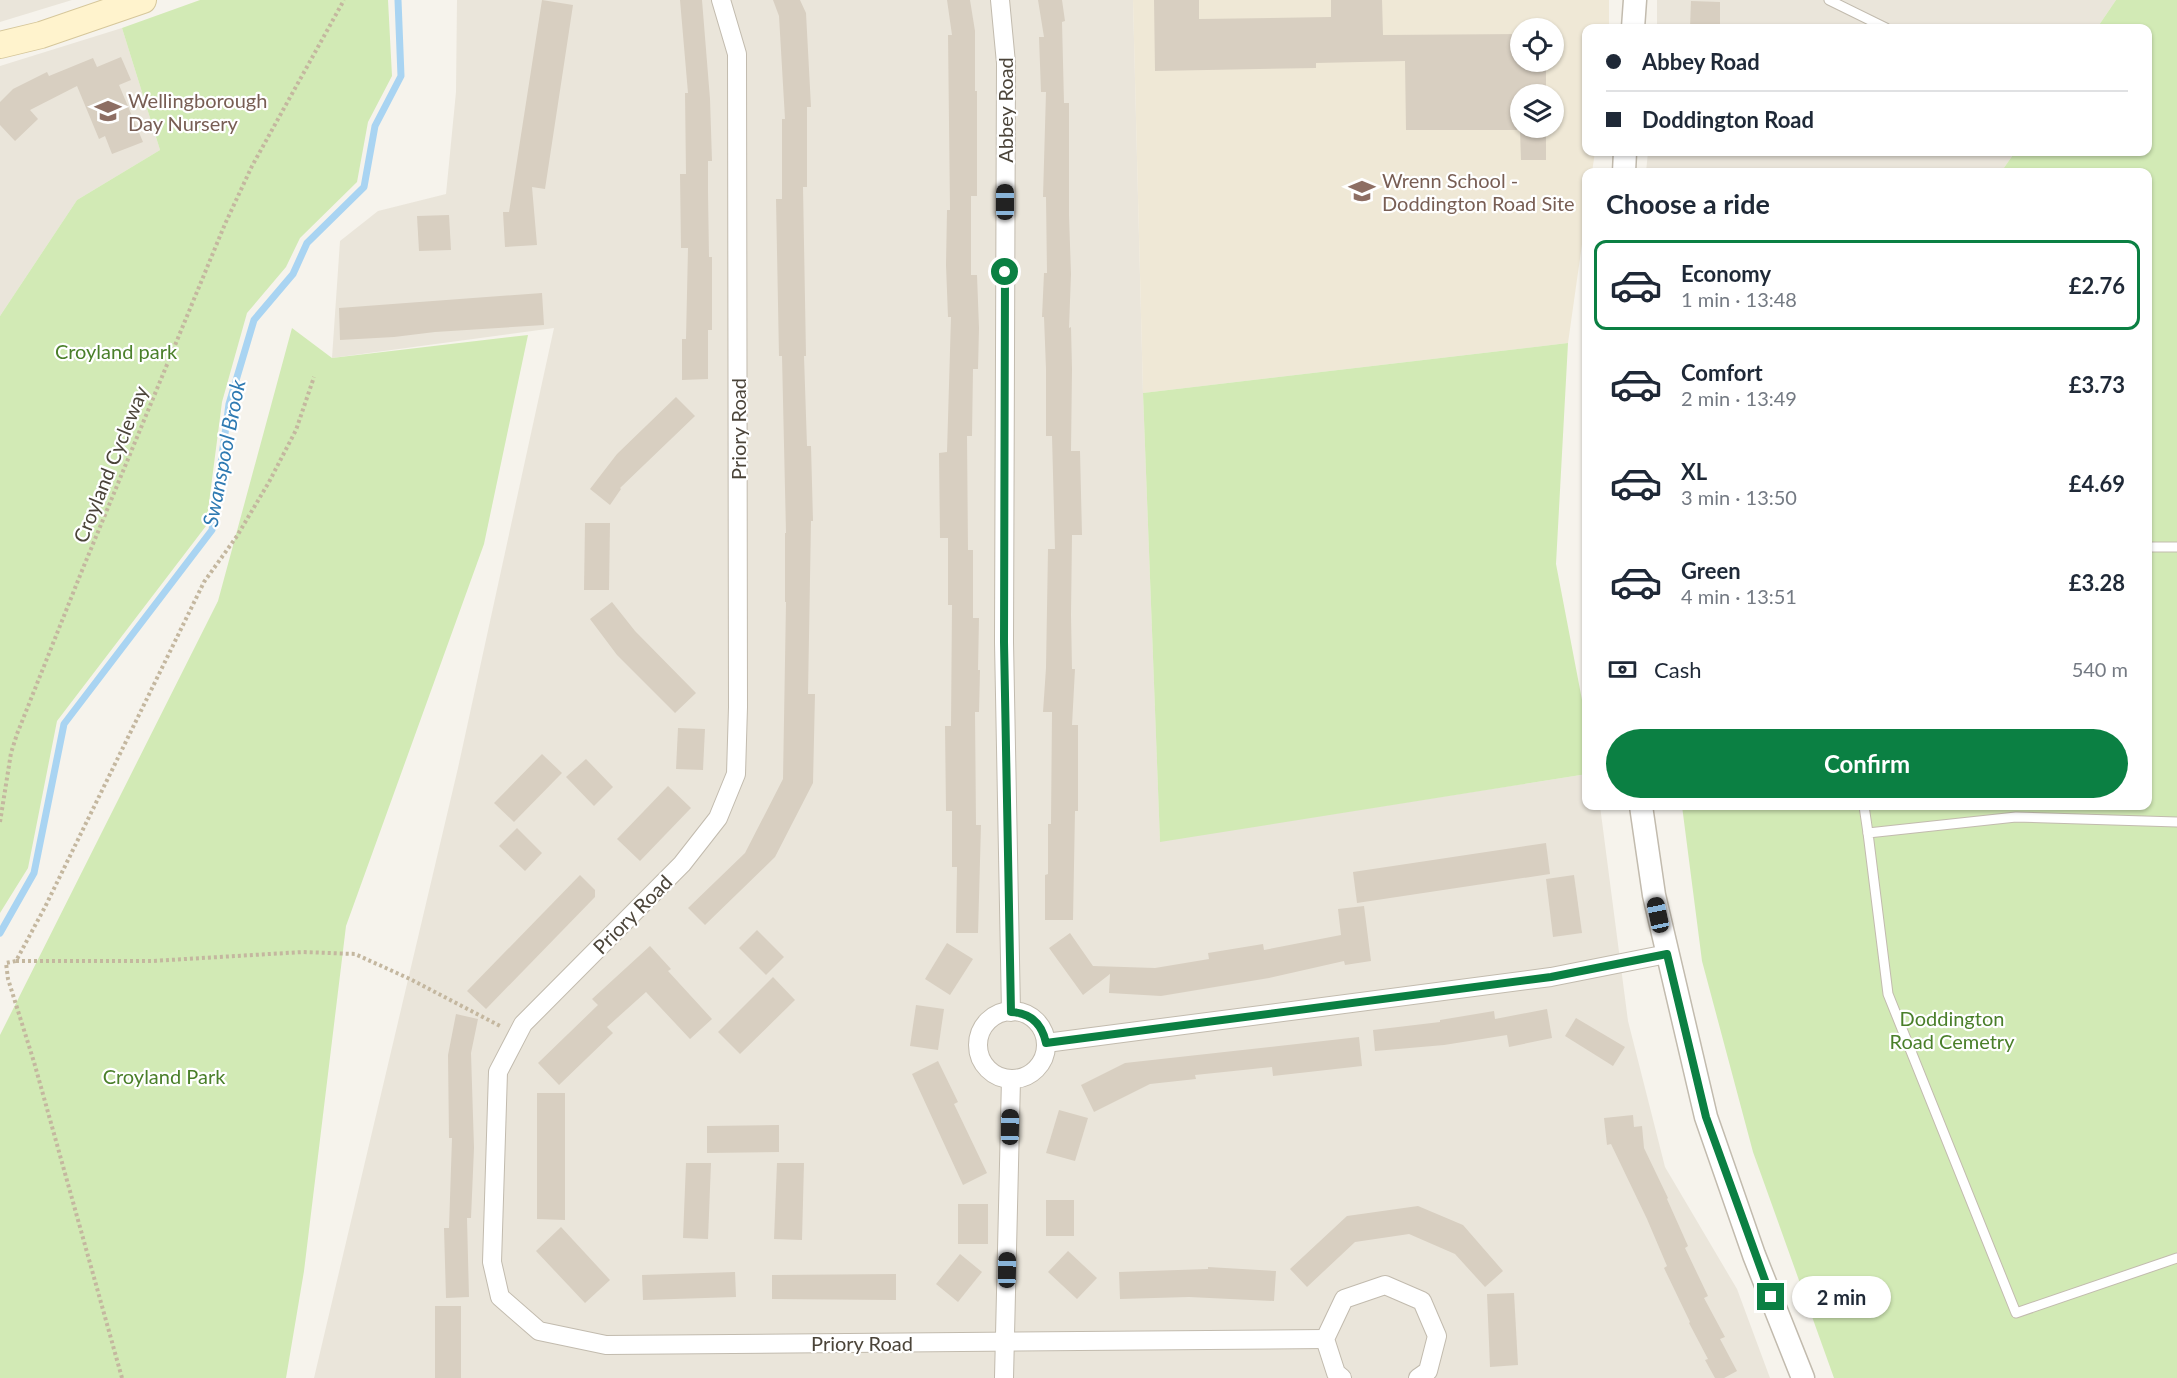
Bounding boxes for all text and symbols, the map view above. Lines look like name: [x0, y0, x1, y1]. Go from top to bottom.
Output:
map controls: [1510, 18, 1564, 138]
button: locate: [1510, 18, 1564, 72]
text: Abbey Road: [1642, 48, 1760, 75]
street label: Abbey Road: [993, 57, 1017, 163]
button: layers: [1510, 84, 1564, 138]
place label: Wellingborough Day Nursery: [128, 88, 267, 135]
school or university icon: Wellingborough Day Nursery: [93, 96, 123, 126]
text: Doddington Road: [1642, 106, 1814, 133]
place label: Wrenn School - Doddington Road Site: [1382, 168, 1575, 215]
school or university icon: Wrenn School - Doddington Road Site: [1347, 176, 1377, 206]
car: [996, 184, 1014, 220]
text: Choose a ride: [1606, 187, 1770, 220]
route start: [991, 258, 1018, 285]
icon: car: [1609, 258, 1663, 312]
text: Economy: [1681, 260, 1771, 287]
text: £2.76: [2069, 272, 2125, 299]
text: 1 min · 13:48: [1681, 287, 1797, 311]
park label: Croyland park: [55, 339, 178, 363]
icon: car: [1609, 357, 1663, 411]
text: Comfort: [1681, 359, 1763, 386]
text: £3.73: [2069, 371, 2125, 398]
water label: Swanspool Brook: [197, 376, 250, 529]
street label: Priory Road: [726, 378, 750, 480]
street label: Croyland Cycleway: [68, 381, 153, 546]
text: 2 min · 13:49: [1681, 386, 1797, 410]
icon: car: [1609, 456, 1663, 510]
text: XL: [1681, 458, 1707, 485]
text: £4.69: [2069, 470, 2125, 497]
text: 3 min · 13:50: [1681, 485, 1797, 509]
icon: car: [1609, 555, 1663, 609]
text: Green: [1681, 557, 1741, 584]
text: £3.28: [2069, 569, 2125, 596]
text: 4 min · 13:51: [1681, 584, 1797, 608]
icon: cash: [1606, 653, 1639, 686]
text: Cash: [1654, 656, 1701, 683]
text: 540 m: [2072, 657, 2128, 681]
button: Confirm: [1606, 729, 2128, 798]
street label: Priory Road: [588, 870, 676, 958]
car: [1645, 896, 1671, 934]
park label: Doddington Road Cemetry: [1890, 1006, 2015, 1053]
park label: Croyland Park: [103, 1064, 226, 1088]
car: [1001, 1109, 1019, 1145]
car: [998, 1252, 1016, 1288]
callout: 2 min: [1792, 1276, 1891, 1318]
route end: [1757, 1283, 1784, 1310]
text: 2 min: [1817, 1285, 1866, 1309]
street label: Priory Road: [811, 1331, 913, 1355]

